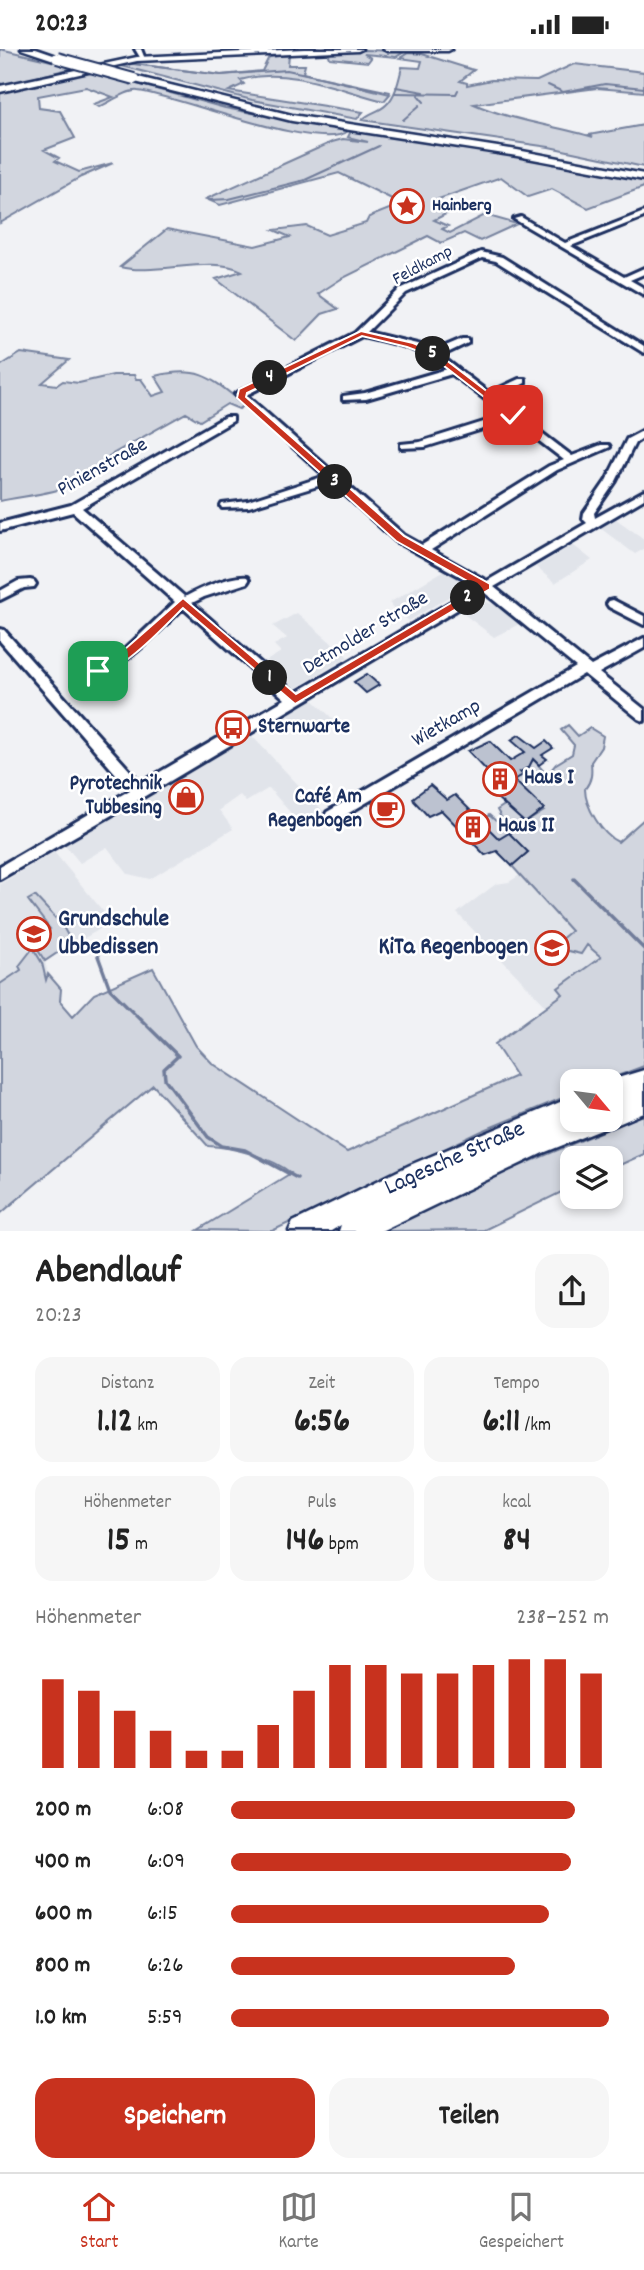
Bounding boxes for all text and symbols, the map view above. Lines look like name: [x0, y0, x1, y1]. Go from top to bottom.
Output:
text: 20:23: [35, 6, 88, 43]
place icon: Hainberg: [388, 187, 426, 225]
place label: Hainberg: [432, 194, 492, 219]
street label: Feldkamp: [388, 240, 458, 292]
pin: 5: [416, 337, 450, 371]
text: 5: [428, 340, 437, 367]
pin: 4: [252, 361, 288, 395]
text: 4: [266, 364, 273, 391]
pin: [483, 385, 543, 445]
icon: check: [494, 396, 532, 434]
street label: Pinienstraße: [52, 431, 154, 505]
pin: 3: [318, 465, 352, 499]
text: 3: [330, 468, 339, 495]
pin: 2: [450, 581, 486, 615]
text: 2: [463, 584, 472, 611]
street label: Detmolder Straße: [297, 585, 435, 683]
pin: [68, 641, 128, 701]
icon: arrive: [79, 652, 117, 690]
pin: 1: [252, 661, 288, 695]
text: 1: [267, 664, 272, 691]
street label: Wietkamp: [407, 692, 487, 756]
bus stop icon: Sternwarte: [214, 709, 252, 747]
place label: Sternwarte: [258, 713, 350, 743]
building icon: Haus I: [481, 760, 519, 798]
place label: Haus I: [524, 764, 574, 794]
place label: Pyrotechnik Tubbesing: [70, 770, 162, 824]
shop icon: Pyrotechnik Tubbesing: [167, 778, 205, 816]
place label: Café Am Regenbogen: [268, 783, 362, 837]
cafe icon: Café Am Regenbogen: [368, 791, 406, 829]
building icon: Haus II: [454, 808, 492, 846]
place label: Haus II: [498, 812, 555, 842]
place label: Grundschule Ubbedissen: [58, 903, 170, 965]
school or university icon: Grundschule Ubbedissen: [15, 915, 53, 953]
school or university icon: KiTa Regenbogen: [533, 929, 571, 967]
place label: KiTa Regenbogen: [379, 931, 528, 965]
north arrow: [560, 1069, 623, 1132]
map controls: [560, 1069, 623, 1209]
street label: Lagesche Straße: [379, 1113, 531, 1205]
button: layers: [560, 1146, 623, 1209]
text: Abendlauf: [35, 1246, 181, 1301]
button: share: [535, 1254, 609, 1328]
text: 20:23: [35, 1300, 82, 1333]
text: Distanz: [101, 1371, 154, 1398]
text: Zeit: [308, 1371, 336, 1398]
text: Tempo: [494, 1371, 540, 1398]
text: 1.12: [97, 1398, 133, 1448]
text: 6:56: [294, 1398, 350, 1448]
text: 6:11: [482, 1398, 521, 1448]
text: km: [133, 1413, 158, 1440]
text: /km: [521, 1413, 551, 1440]
text: Höhenmeter: [83, 1490, 171, 1517]
text: Puls: [307, 1490, 337, 1517]
text: kcal: [502, 1490, 531, 1517]
text: 15: [107, 1517, 131, 1567]
text: 146: [285, 1517, 324, 1567]
text: 84: [502, 1517, 531, 1567]
text: m: [131, 1532, 148, 1559]
text: bpm: [324, 1532, 359, 1559]
text: Höhenmeter: [35, 1602, 141, 1635]
text: 238–252 m: [516, 1602, 609, 1635]
text: 200 m: [35, 1794, 91, 1827]
text: 6:08: [147, 1794, 184, 1827]
text: 400 m: [35, 1846, 91, 1879]
text: 6:09: [147, 1846, 185, 1879]
text: 600 m: [35, 1898, 92, 1931]
text: 6:15: [147, 1898, 178, 1931]
text: 800 m: [35, 1950, 90, 1983]
text: 6:26: [147, 1950, 183, 1983]
text: 1.0 km: [35, 2002, 87, 2035]
text: 5:59: [147, 2002, 183, 2035]
button: Speichern: [35, 2078, 315, 2158]
button: Teilen: [329, 2078, 609, 2158]
tab: Start: [80, 2188, 118, 2257]
tab: Karte: [278, 2188, 319, 2257]
tab: Gespeichert: [479, 2188, 564, 2257]

